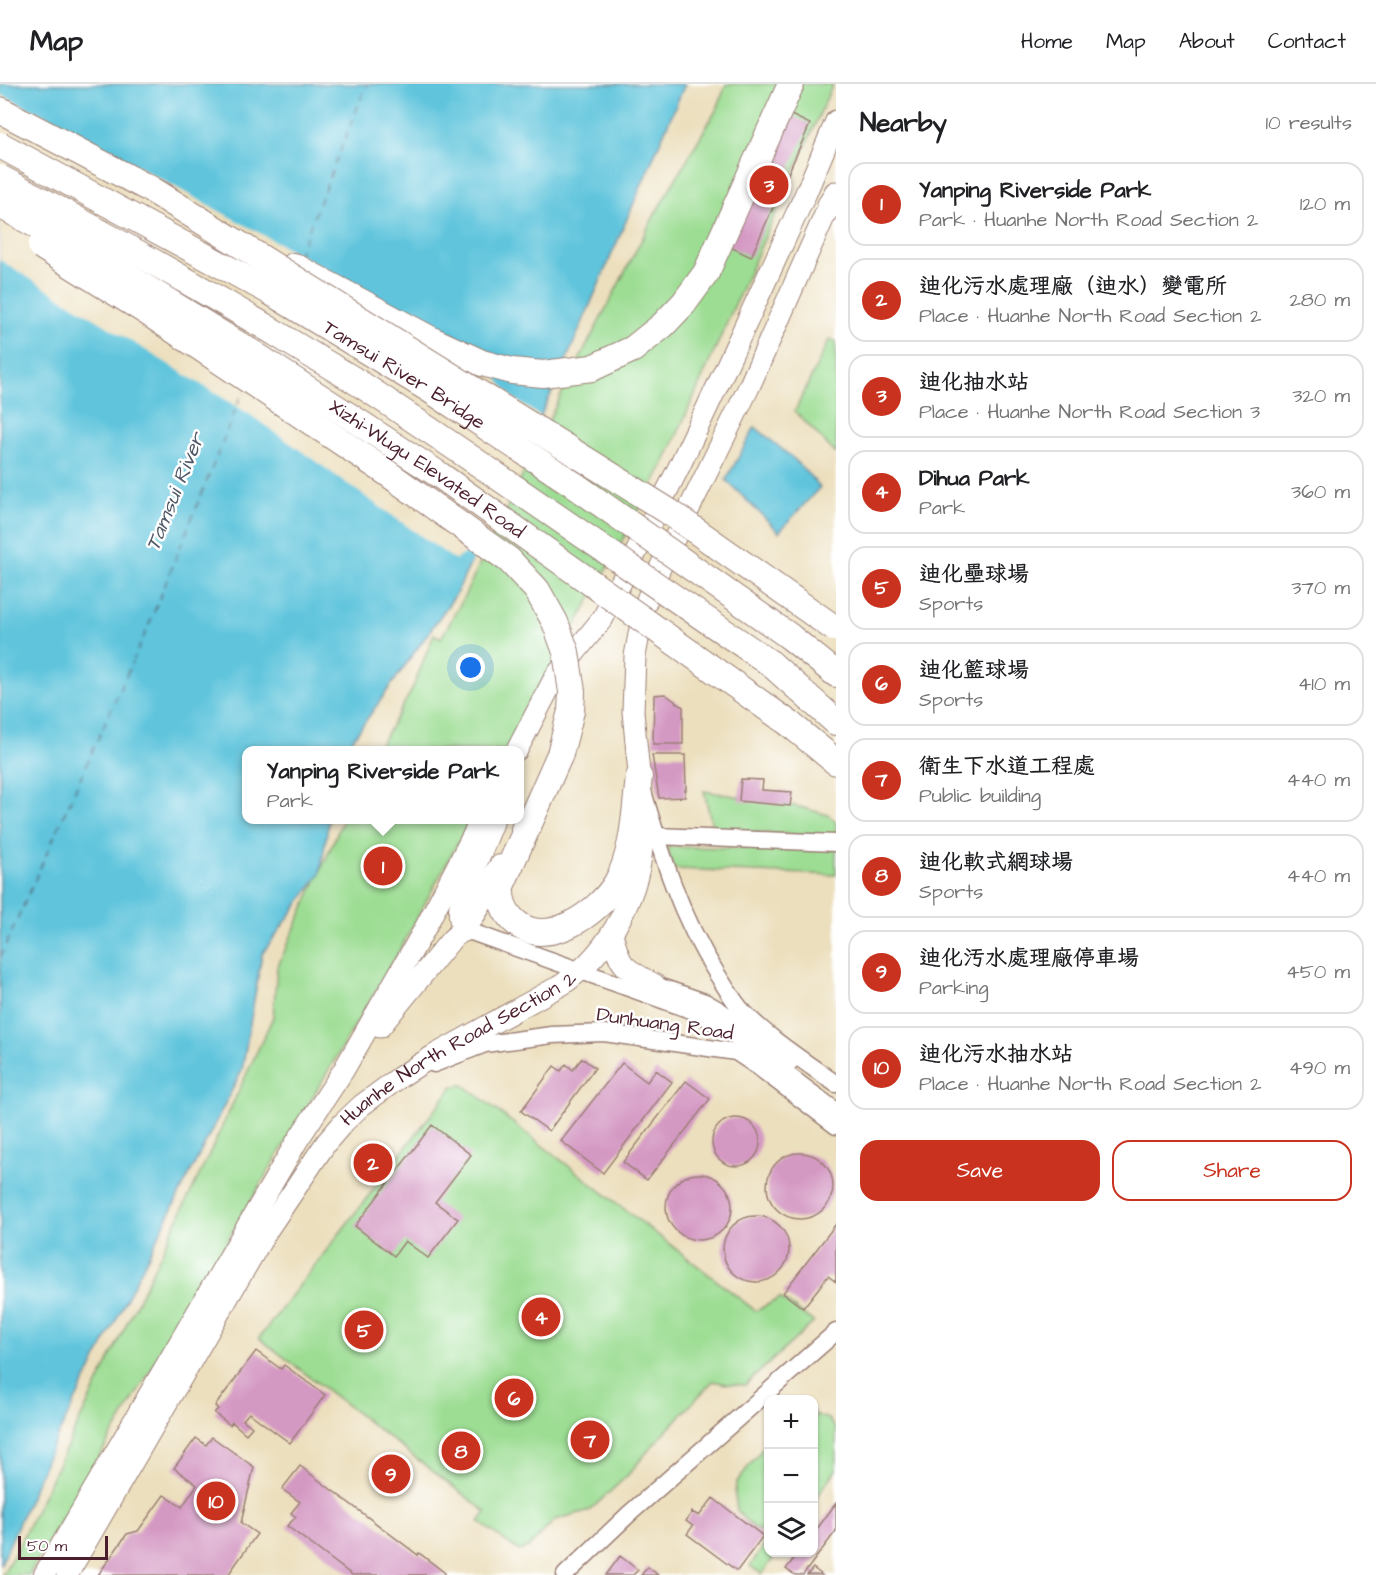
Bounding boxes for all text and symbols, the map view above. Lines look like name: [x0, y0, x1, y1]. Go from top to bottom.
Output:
text: Map: [30, 22, 83, 61]
text: Home: [1021, 27, 1073, 56]
text: Map: [1106, 27, 1146, 56]
text: About: [1179, 27, 1235, 56]
text: Contact: [1268, 27, 1346, 56]
text: Nearby: [860, 105, 947, 141]
text: 10 results: [1265, 109, 1352, 137]
pin: 3: [750, 162, 788, 208]
text: Yanping Riverside Park: [919, 175, 1151, 206]
text: 1: [880, 190, 883, 218]
text: 120 m: [1300, 190, 1350, 218]
text: Park · Huanhe North Road Section 2: [919, 206, 1258, 234]
text: 迪化污水處理廠（迪水）變電所: [919, 271, 1227, 302]
text: 2: [876, 286, 887, 314]
text: 280 m: [1289, 286, 1350, 314]
text: Place · Huanhe North Road Section 2: [919, 302, 1261, 330]
street label: Tamsui River Bridge: [318, 313, 491, 436]
text: 迪化抽水站: [919, 367, 1029, 398]
text: 3: [876, 382, 887, 410]
text: 320 m: [1292, 382, 1350, 410]
street label: Xizhi-Wugu Elevated Road: [323, 393, 530, 545]
text: Place · Huanhe North Road Section 3: [919, 398, 1260, 426]
water label: Tamsui River: [138, 426, 213, 555]
text: Dihua Park: [919, 463, 1030, 494]
text: 4: [875, 478, 888, 506]
text: 360 m: [1291, 478, 1350, 506]
text: Park: [919, 494, 965, 522]
text: 迪化壘球場: [919, 559, 1029, 590]
text: 5: [874, 574, 889, 602]
text: 370 m: [1291, 574, 1350, 602]
text: Sports: [919, 590, 983, 618]
your location: [456, 653, 485, 682]
text: 迪化籃球場: [919, 655, 1029, 686]
text: 6: [875, 670, 888, 698]
text: 410 m: [1298, 670, 1350, 698]
text: Sports: [919, 686, 983, 714]
popup: [242, 746, 524, 824]
text: 衛生下水道工程處: [919, 751, 1095, 782]
text: Yanping Riverside Park: [267, 756, 499, 787]
text: 7: [875, 766, 888, 794]
text: 440 m: [1287, 766, 1350, 794]
text: Public building: [919, 782, 1041, 810]
text: Park: [267, 787, 313, 815]
pin: 1: [364, 844, 403, 888]
text: 迪化軟式網球場: [919, 847, 1073, 878]
text: 8: [875, 862, 888, 890]
text: 440 m: [1287, 862, 1350, 890]
text: Sports: [919, 878, 983, 906]
text: 迪化汚水處理廠停車場: [919, 943, 1139, 974]
text: 9: [876, 958, 887, 986]
text: 450 m: [1286, 958, 1350, 986]
street label: Huanhe North Road Section 2: [334, 964, 583, 1133]
text: Parking: [919, 974, 989, 1002]
street label: Dunhuang Road: [595, 1001, 735, 1048]
text: 迪化污水抽水站: [919, 1039, 1073, 1070]
text: 10: [874, 1054, 889, 1082]
text: 490 m: [1289, 1054, 1350, 1082]
text: Place · Huanhe North Road Section 2: [919, 1070, 1261, 1098]
pin: 2: [354, 1140, 392, 1186]
button: Save: [860, 1140, 1100, 1201]
button: Share: [1112, 1140, 1352, 1201]
pin: 4: [522, 1294, 560, 1340]
pin: 5: [344, 1308, 384, 1352]
pin: 6: [494, 1376, 534, 1420]
map controls: [764, 1395, 818, 1557]
button: +: [764, 1395, 818, 1449]
pin: 7: [570, 1418, 610, 1462]
pin: 8: [442, 1428, 480, 1474]
button: −: [764, 1449, 818, 1503]
pin: 9: [372, 1452, 410, 1496]
pin: 10: [196, 1478, 236, 1524]
button: layers: [764, 1503, 818, 1557]
scale bar: [18, 1533, 108, 1560]
text: 50 m: [27, 1535, 67, 1557]

